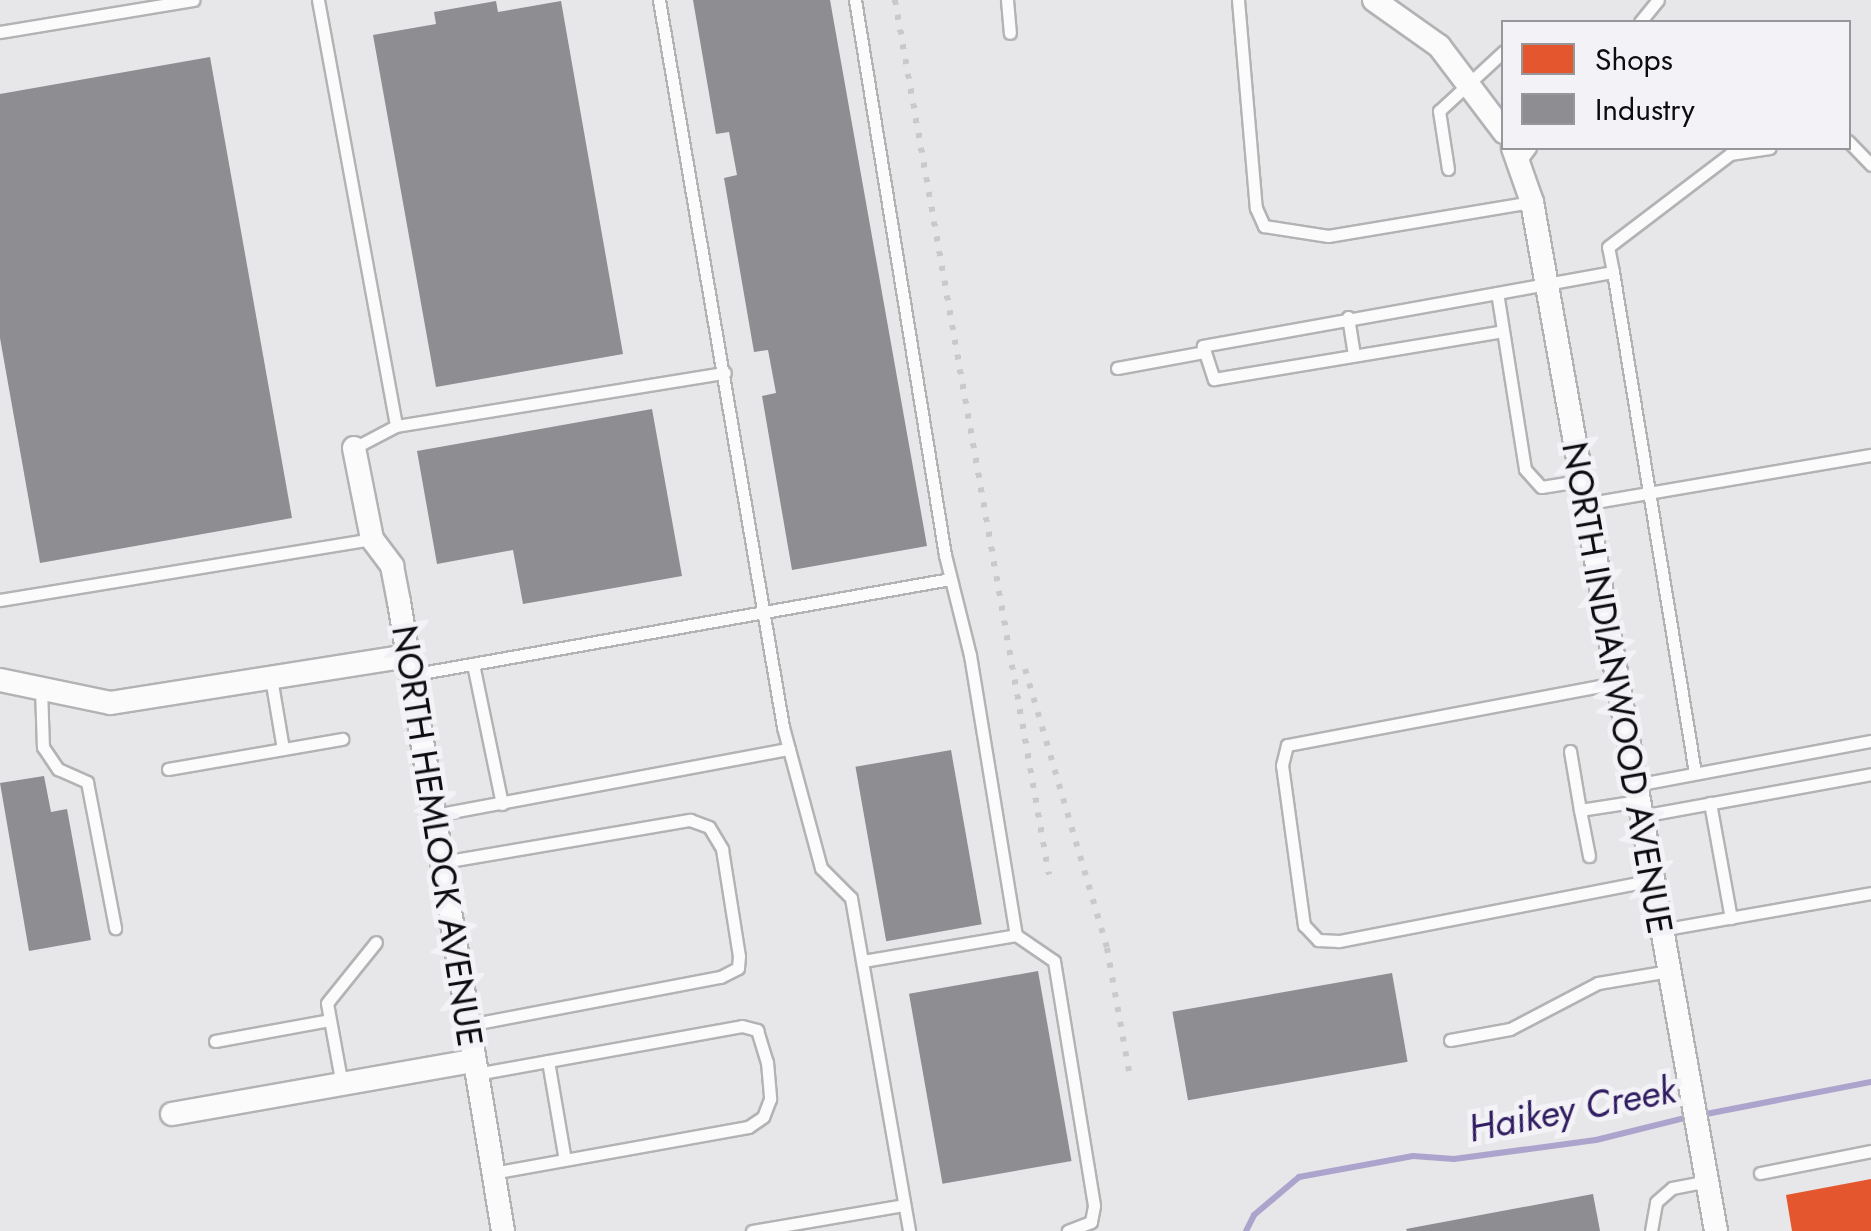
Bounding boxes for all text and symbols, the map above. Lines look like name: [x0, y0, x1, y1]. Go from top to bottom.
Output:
legend: [1501, 20, 1851, 150]
text: Shops: [1595, 38, 1673, 81]
text: Industry: [1595, 88, 1695, 131]
street label: NORTH INDIANWOOD AVENUE: [1553, 439, 1681, 937]
street label: NORTH HEMLOCK AVENUE: [383, 623, 491, 1049]
water label: Haikey Creek: [1464, 1067, 1680, 1151]

